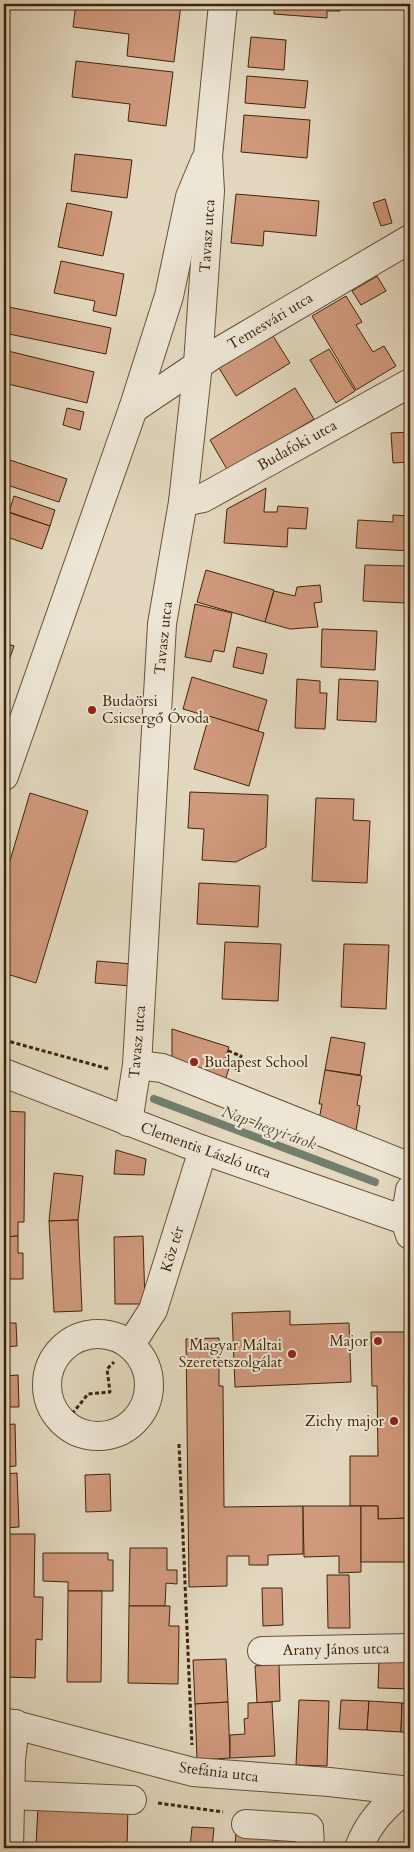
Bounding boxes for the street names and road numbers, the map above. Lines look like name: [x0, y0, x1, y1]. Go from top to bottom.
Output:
street label: Tavasz utca: [194, 198, 220, 273]
street label: Temesvári utca: [224, 287, 317, 354]
street label: Budafoki utca: [254, 415, 341, 475]
street label: Tavasz utca: [149, 600, 177, 676]
street label: Tavasz utca: [124, 1004, 150, 1080]
street label: Clementis László utca: [138, 1117, 275, 1183]
street label: Köz tér: [156, 1223, 189, 1274]
street label: Arany János utca: [283, 1638, 390, 1660]
street label: Stefánia utca: [178, 1757, 260, 1787]

